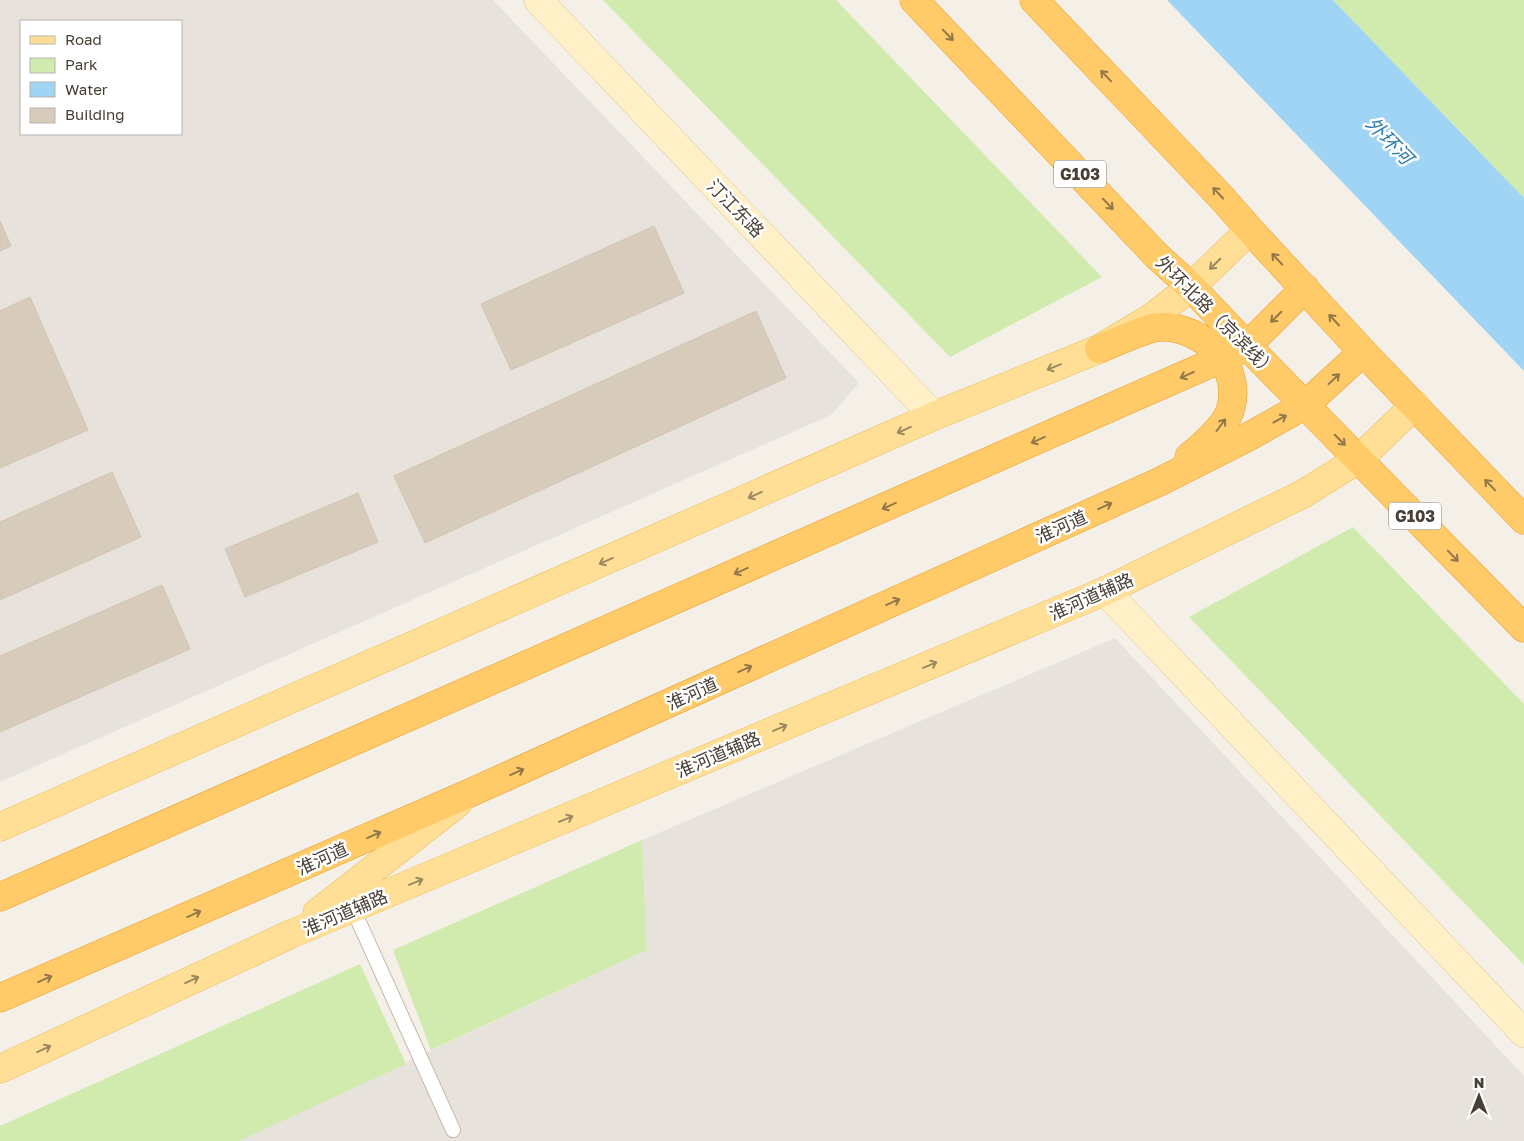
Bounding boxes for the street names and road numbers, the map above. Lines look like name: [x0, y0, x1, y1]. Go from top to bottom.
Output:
road number: G103: [1054, 160, 1106, 188]
street label: 汀江东路: [703, 174, 769, 242]
street label: 外环北路（京滨线）: [1152, 251, 1282, 381]
road number: G103: [1389, 502, 1441, 530]
street label: 淮河道: [1032, 505, 1090, 547]
street label: 淮河道辅路: [1045, 568, 1137, 624]
street label: 淮河道: [663, 672, 721, 714]
street label: 淮河道辅路: [672, 726, 764, 782]
street label: 淮河道: [293, 837, 351, 879]
street label: 淮河道辅路: [299, 884, 391, 940]

